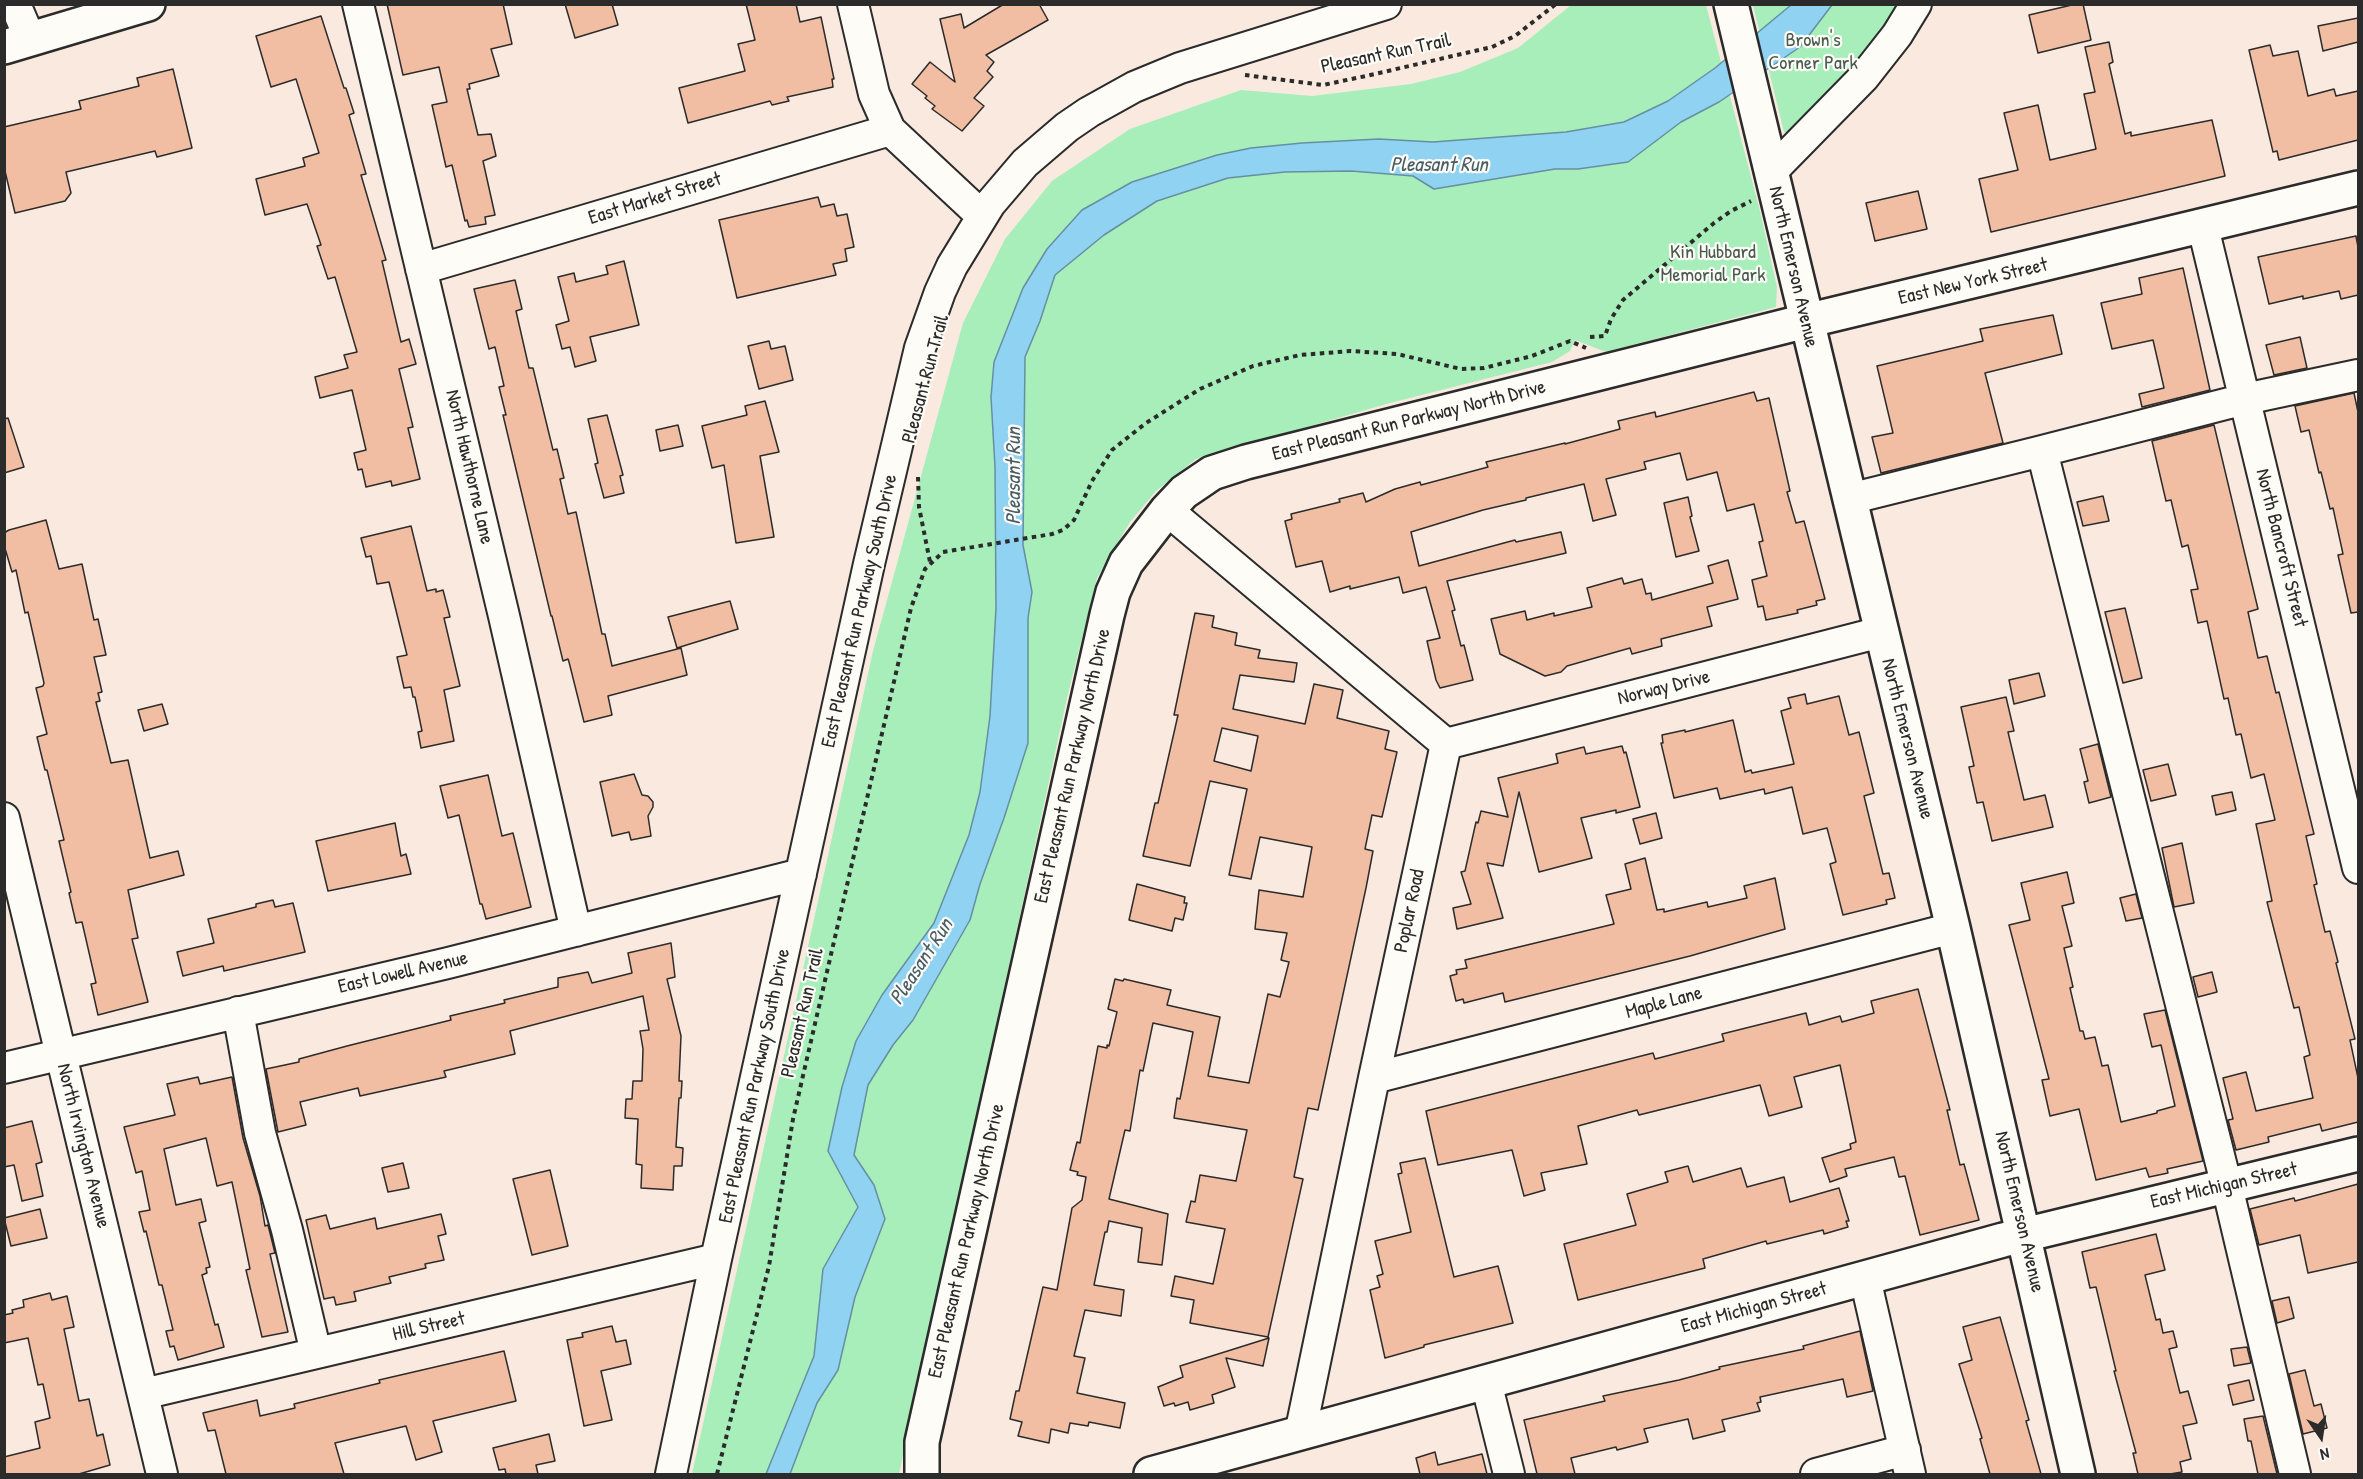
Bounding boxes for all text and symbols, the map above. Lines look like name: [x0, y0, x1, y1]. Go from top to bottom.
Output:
street label: Pleasant Run Trail: [1319, 29, 1453, 79]
park label: Brown's Corner Park: [1768, 29, 1858, 76]
water label: Pleasant Run: [1390, 152, 1488, 178]
street label: East Market Street: [586, 167, 724, 231]
street label: North Emerson Avenue: [1763, 184, 1823, 350]
park label: Kin Hubbard Memorial Park: [1661, 241, 1765, 288]
street label: East New York Street: [1896, 253, 2050, 311]
street label: Pleasant Run Trail: [897, 312, 955, 446]
street label: East Pleasant Run Parkway North Drive: [1270, 375, 1548, 467]
street label: North Hawthorne Lane: [440, 387, 498, 547]
water label: Pleasant Run: [1001, 427, 1027, 525]
street label: North Bancroft Street: [2250, 466, 2312, 630]
street label: East Pleasant Run Parkway South Drive: [817, 472, 903, 750]
street label: East Pleasant Run Parkway North Drive: [1030, 626, 1116, 906]
street label: North Emerson Avenue: [1875, 656, 1939, 822]
street label: Norway Drive: [1615, 665, 1713, 711]
street label: Poplar Road: [1389, 867, 1431, 955]
water label: Pleasant Run: [885, 914, 959, 1010]
street label: East Lowell Avenue: [336, 946, 470, 1000]
street label: Pleasant Run Trail: [776, 946, 830, 1080]
street label: East Pleasant Run Parkway South Drive: [714, 947, 796, 1225]
street label: Maple Lane: [1623, 981, 1705, 1025]
street label: North Irvington Avenue: [51, 1061, 115, 1231]
street label: East Pleasant Run Parkway North Drive: [924, 1101, 1010, 1381]
street label: North Emerson Avenue: [1989, 1129, 2049, 1295]
street label: East Michigan Street: [2148, 1157, 2300, 1215]
street label: East Michigan Street: [1679, 1277, 1829, 1339]
street label: Hill Street: [390, 1307, 468, 1347]
north arrow: [2291, 1407, 2351, 1467]
text: N: [2318, 1443, 2332, 1466]

